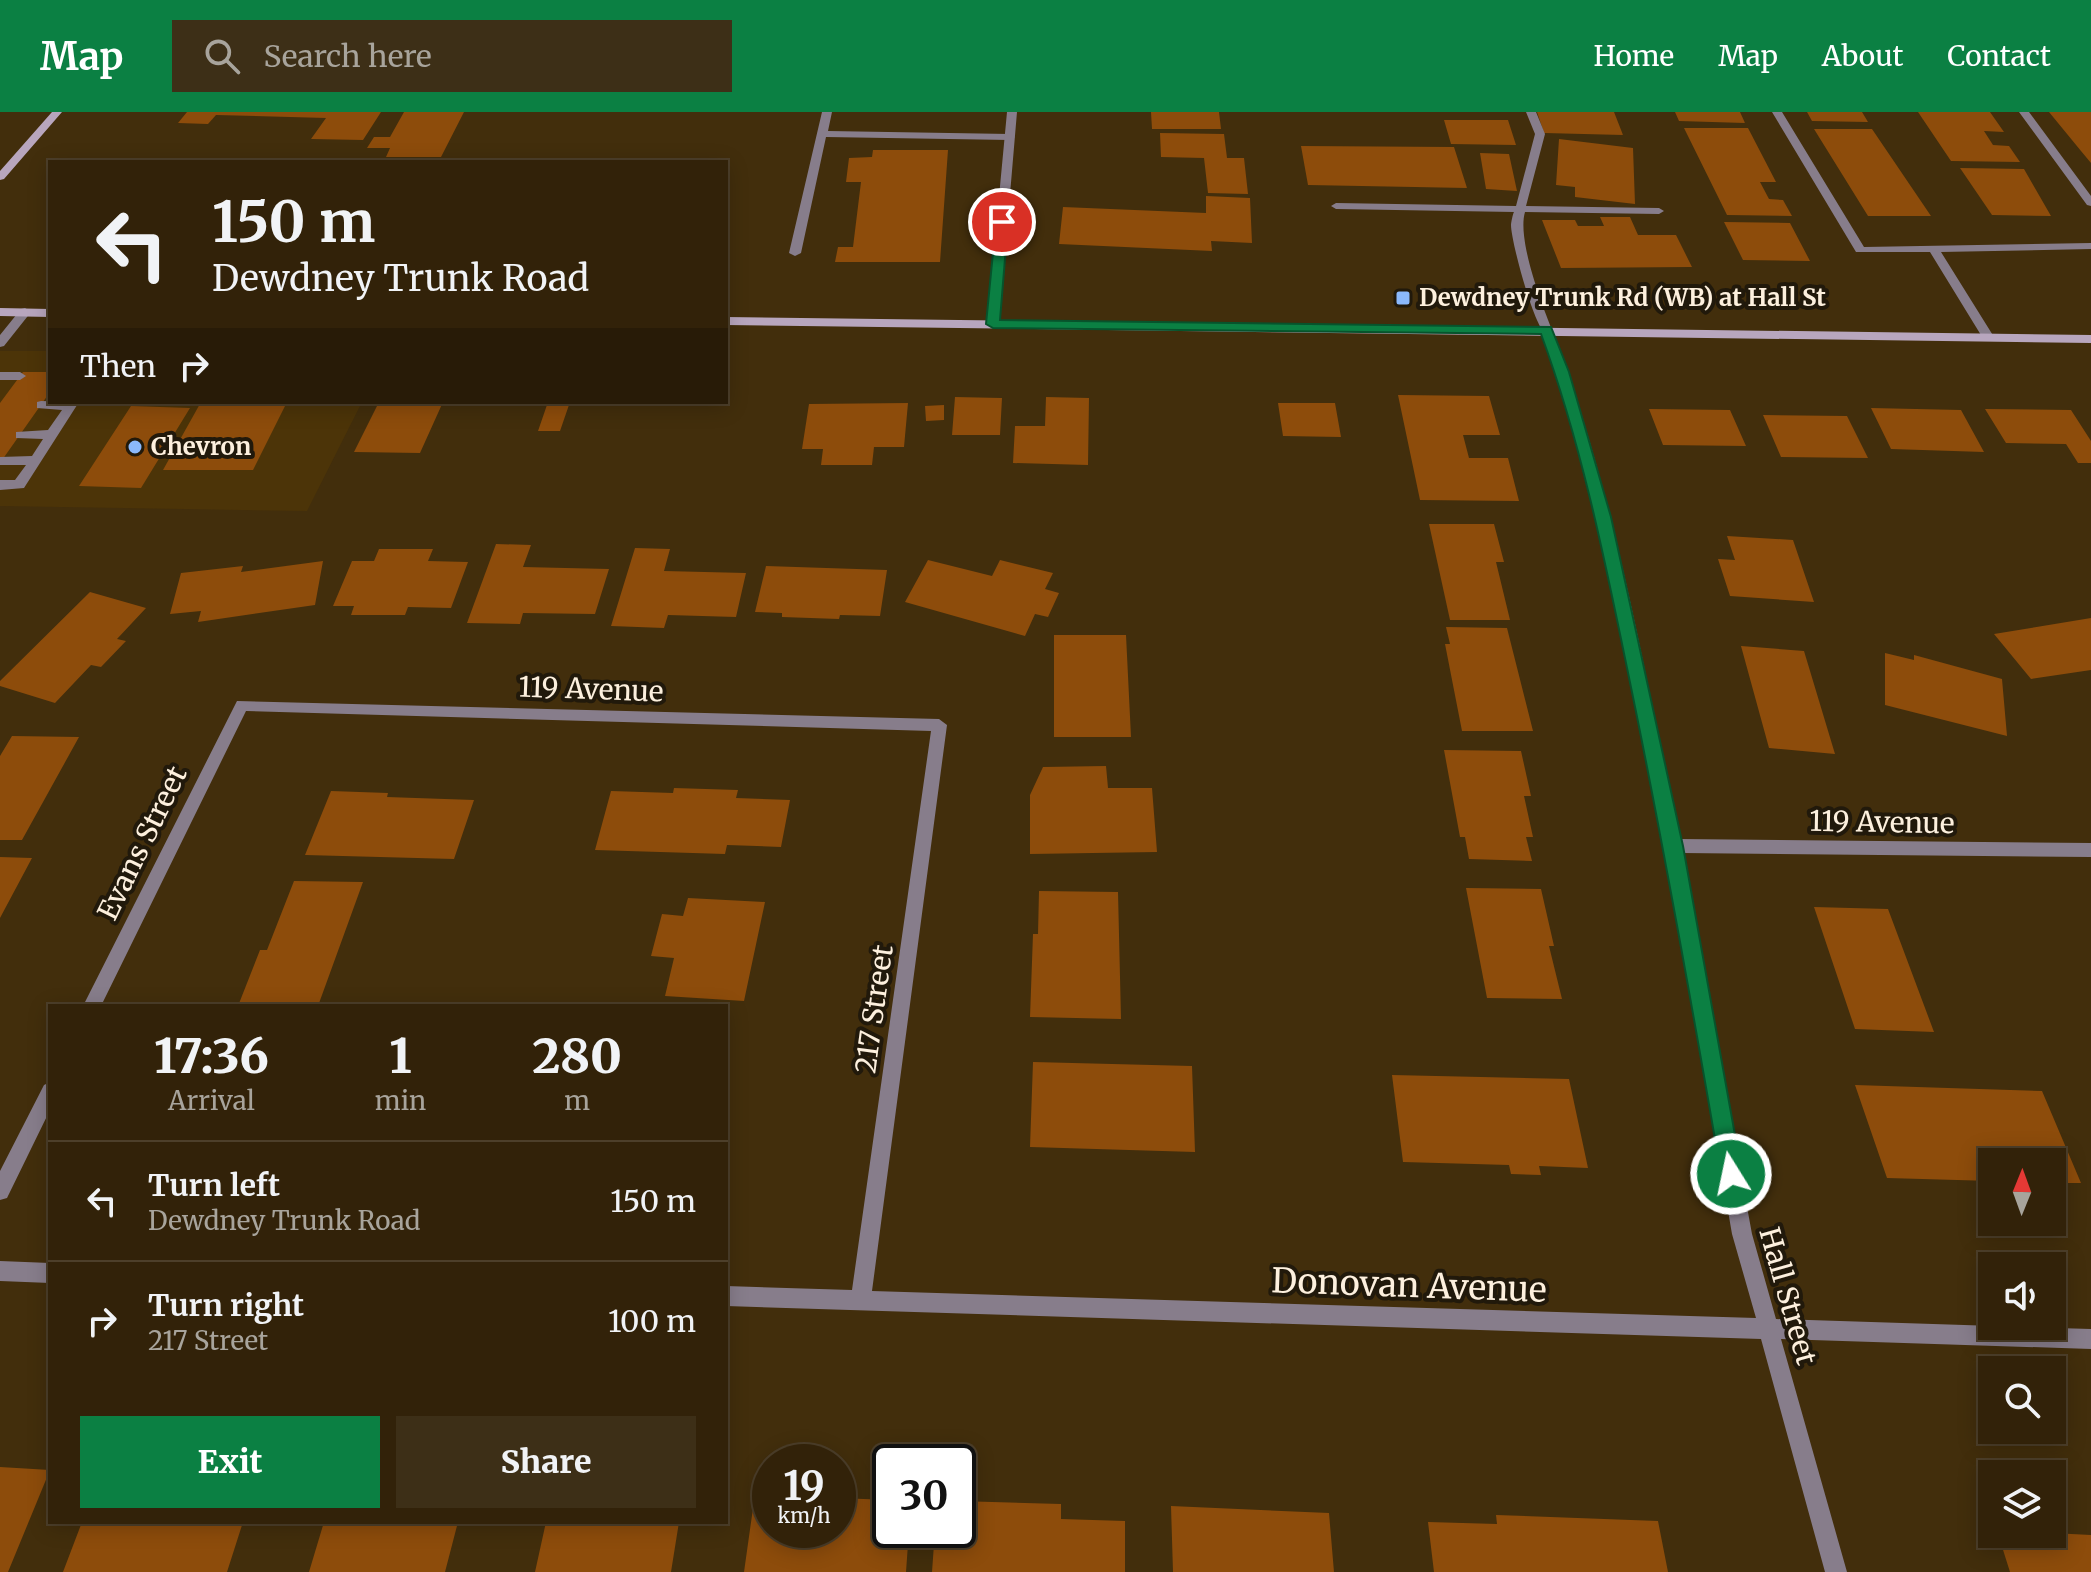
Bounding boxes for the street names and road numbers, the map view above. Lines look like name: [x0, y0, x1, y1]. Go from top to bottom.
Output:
street label: 119 Avenue: [518, 668, 664, 710]
street label: Evans Street: [89, 760, 195, 926]
street label: 119 Avenue: [1809, 803, 1955, 841]
street label: 217 Street: [847, 942, 901, 1076]
street label: Hall Street: [1751, 1223, 1825, 1369]
street label: Donovan Avenue: [1271, 1259, 1547, 1311]

